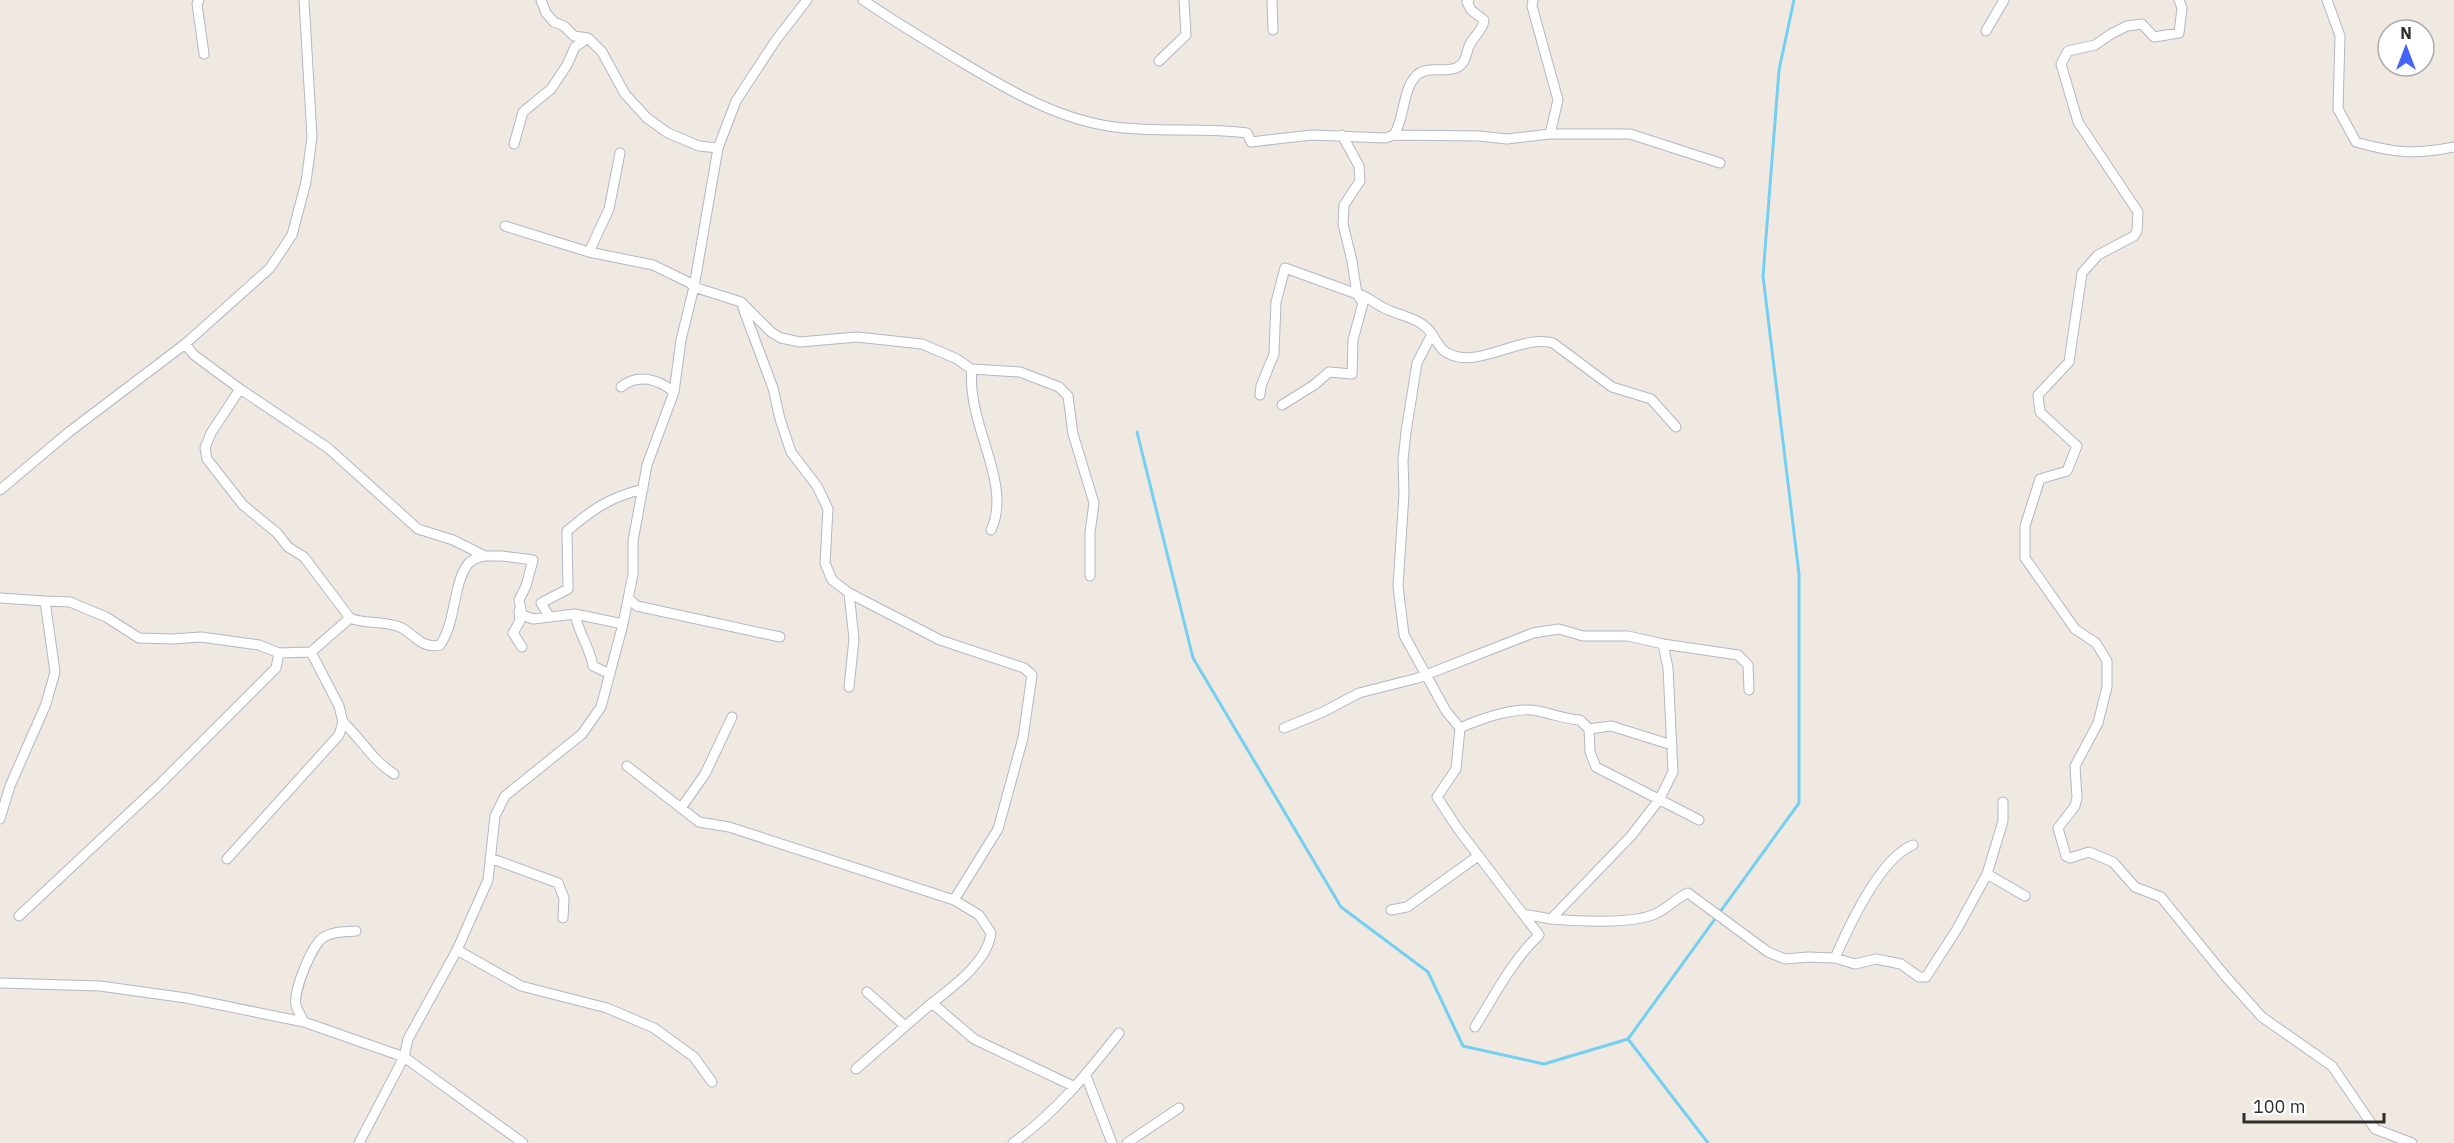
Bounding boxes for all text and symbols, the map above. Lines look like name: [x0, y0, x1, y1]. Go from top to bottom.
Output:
north arrow: [2376, 18, 2436, 78]
text: N: [2400, 23, 2412, 43]
scale bar: [2244, 1086, 2384, 1124]
text: 100 m: [2253, 1095, 2305, 1118]

